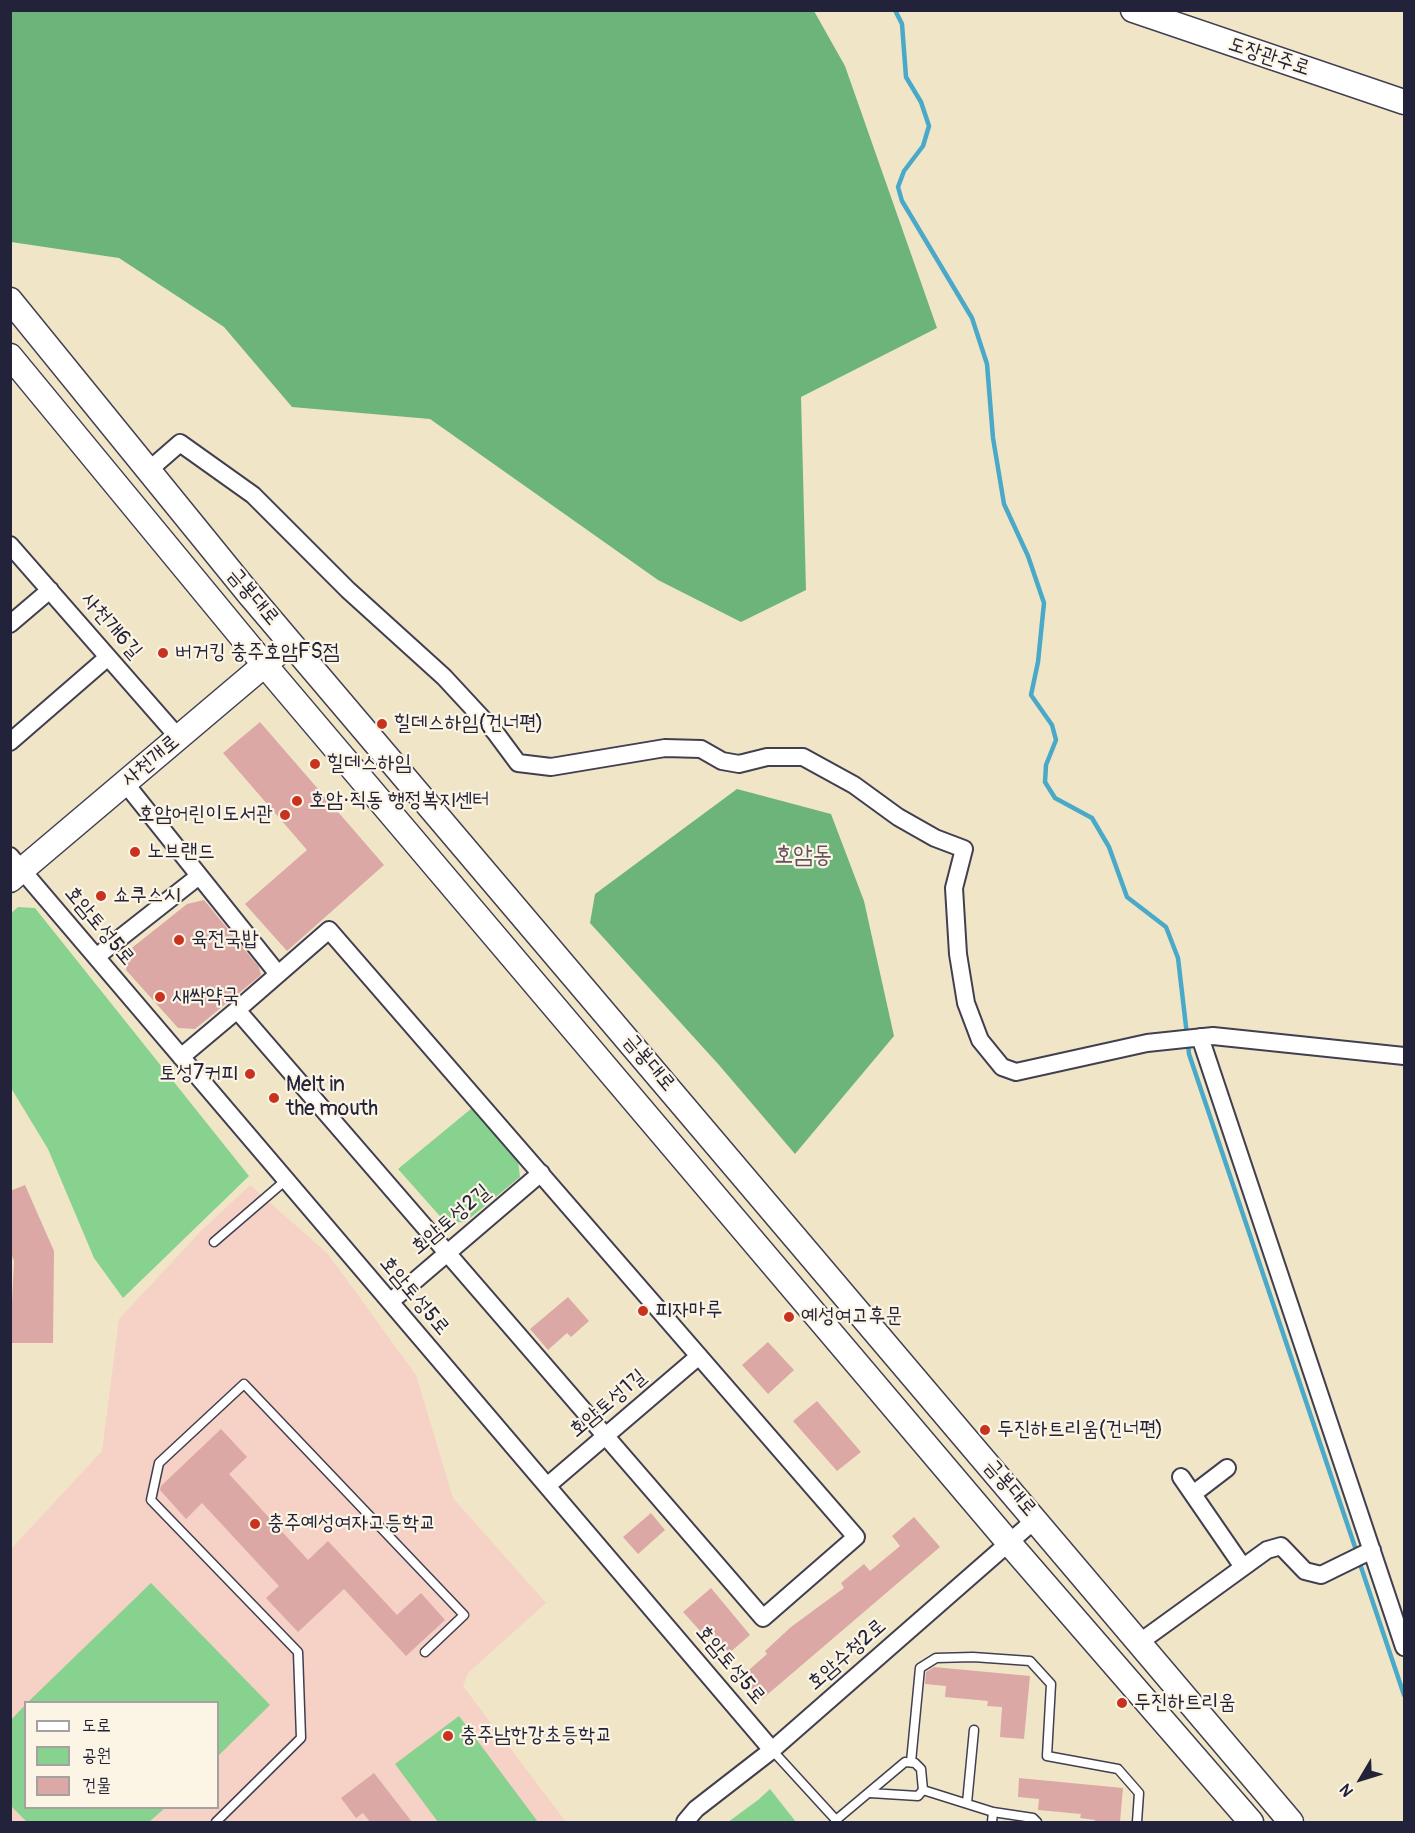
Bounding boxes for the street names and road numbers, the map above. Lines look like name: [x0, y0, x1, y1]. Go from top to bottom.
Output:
street label: 도장관주로: [1225, 32, 1313, 82]
street label: 금봉대로: [222, 563, 284, 631]
street label: 사천개6길: [75, 588, 147, 664]
street label: 사천개로: [117, 730, 185, 792]
street label: 호암토성5로: [59, 881, 139, 971]
street label: 금봉대로: [618, 1029, 680, 1097]
street label: 호암토성2길: [406, 1179, 496, 1261]
street label: 호암토성5로: [374, 1251, 454, 1341]
street label: 호암토성1길: [564, 1365, 652, 1443]
street label: 금봉대로: [978, 1454, 1042, 1522]
street label: 호암수청2로: [802, 1614, 892, 1696]
street label: 호암토성5로: [690, 1620, 770, 1710]

